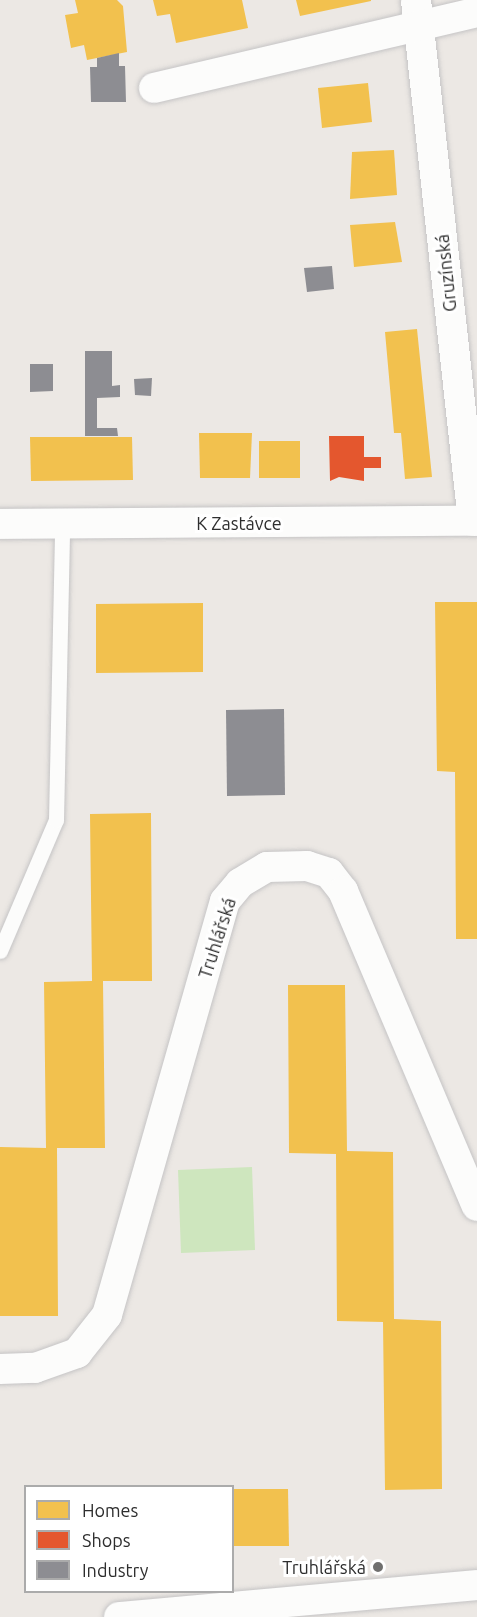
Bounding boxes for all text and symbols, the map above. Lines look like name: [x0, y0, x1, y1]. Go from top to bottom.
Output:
street label: Gruzínská: [431, 233, 461, 313]
street label: K Zastávce: [196, 512, 282, 534]
street label: Truhlářská: [194, 895, 240, 981]
legend: [24, 1485, 234, 1593]
text: Homes: [82, 1500, 138, 1520]
text: Shops: [82, 1530, 131, 1550]
place label: Truhlářská: [282, 1556, 366, 1578]
text: Industry: [82, 1560, 148, 1580]
marker: Truhlářská: [371, 1560, 385, 1574]

